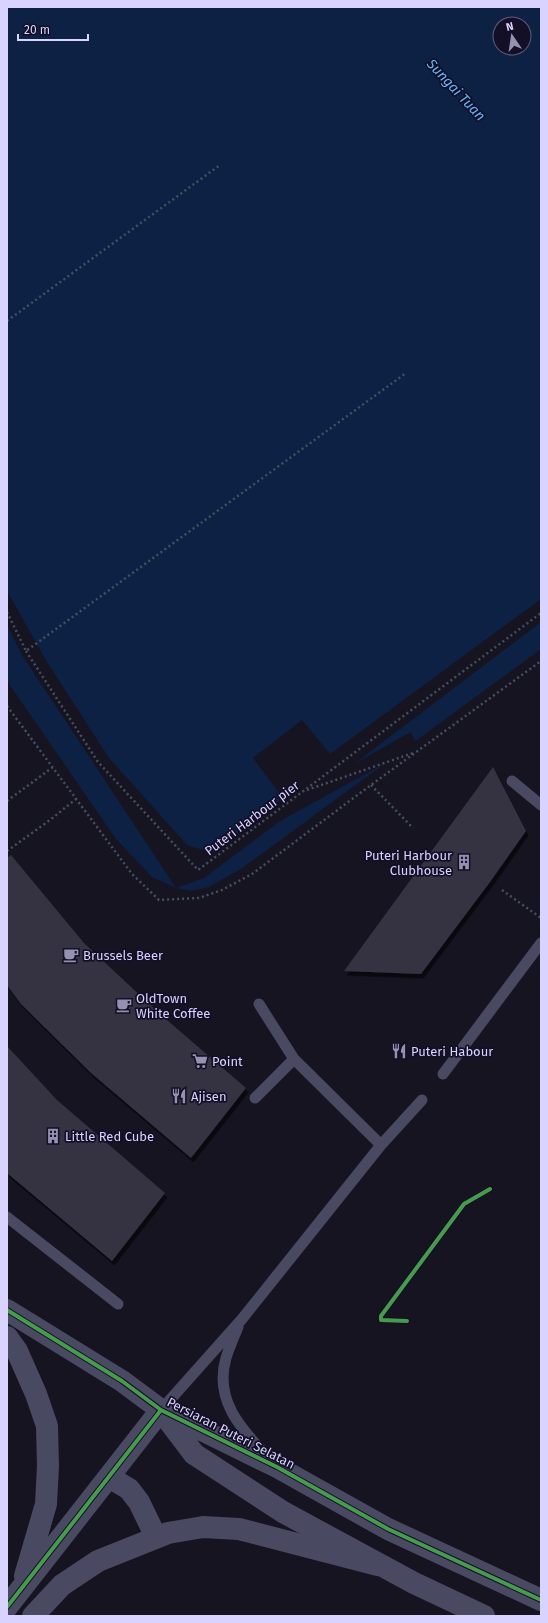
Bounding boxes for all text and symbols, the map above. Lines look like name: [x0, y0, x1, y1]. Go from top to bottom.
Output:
scale bar: [18, 16, 88, 42]
north arrow: [492, 16, 532, 56]
text: N: [505, 20, 515, 34]
text: 20 m: [24, 23, 50, 37]
water label: Sungai Tuan: [422, 55, 489, 124]
street label: Puteri Harbour pier: [202, 778, 302, 858]
place label: Puteri Harbour Clubhouse: [365, 848, 452, 878]
building icon: Puteri Harbour Clubhouse: [455, 853, 473, 871]
cafe icon: Brussels Beer: [62, 946, 80, 964]
place label: Brussels Beer: [83, 948, 163, 963]
place label: OldTown White Coffee: [136, 991, 210, 1021]
cafe icon: OldTown White Coffee: [115, 996, 133, 1014]
restaurant icon: Puteri Habour: [390, 1042, 408, 1060]
place label: Puteri Habour: [411, 1044, 493, 1059]
supermarket icon: Point: [191, 1052, 209, 1070]
place label: Point: [212, 1054, 243, 1069]
restaurant icon: Ajisen: [170, 1087, 188, 1105]
place label: Ajisen: [191, 1089, 227, 1104]
building icon: Little Red Cube: [44, 1127, 62, 1145]
place label: Little Red Cube: [65, 1129, 154, 1144]
street label: Persiaran Puteri Selatan: [165, 1394, 297, 1472]

